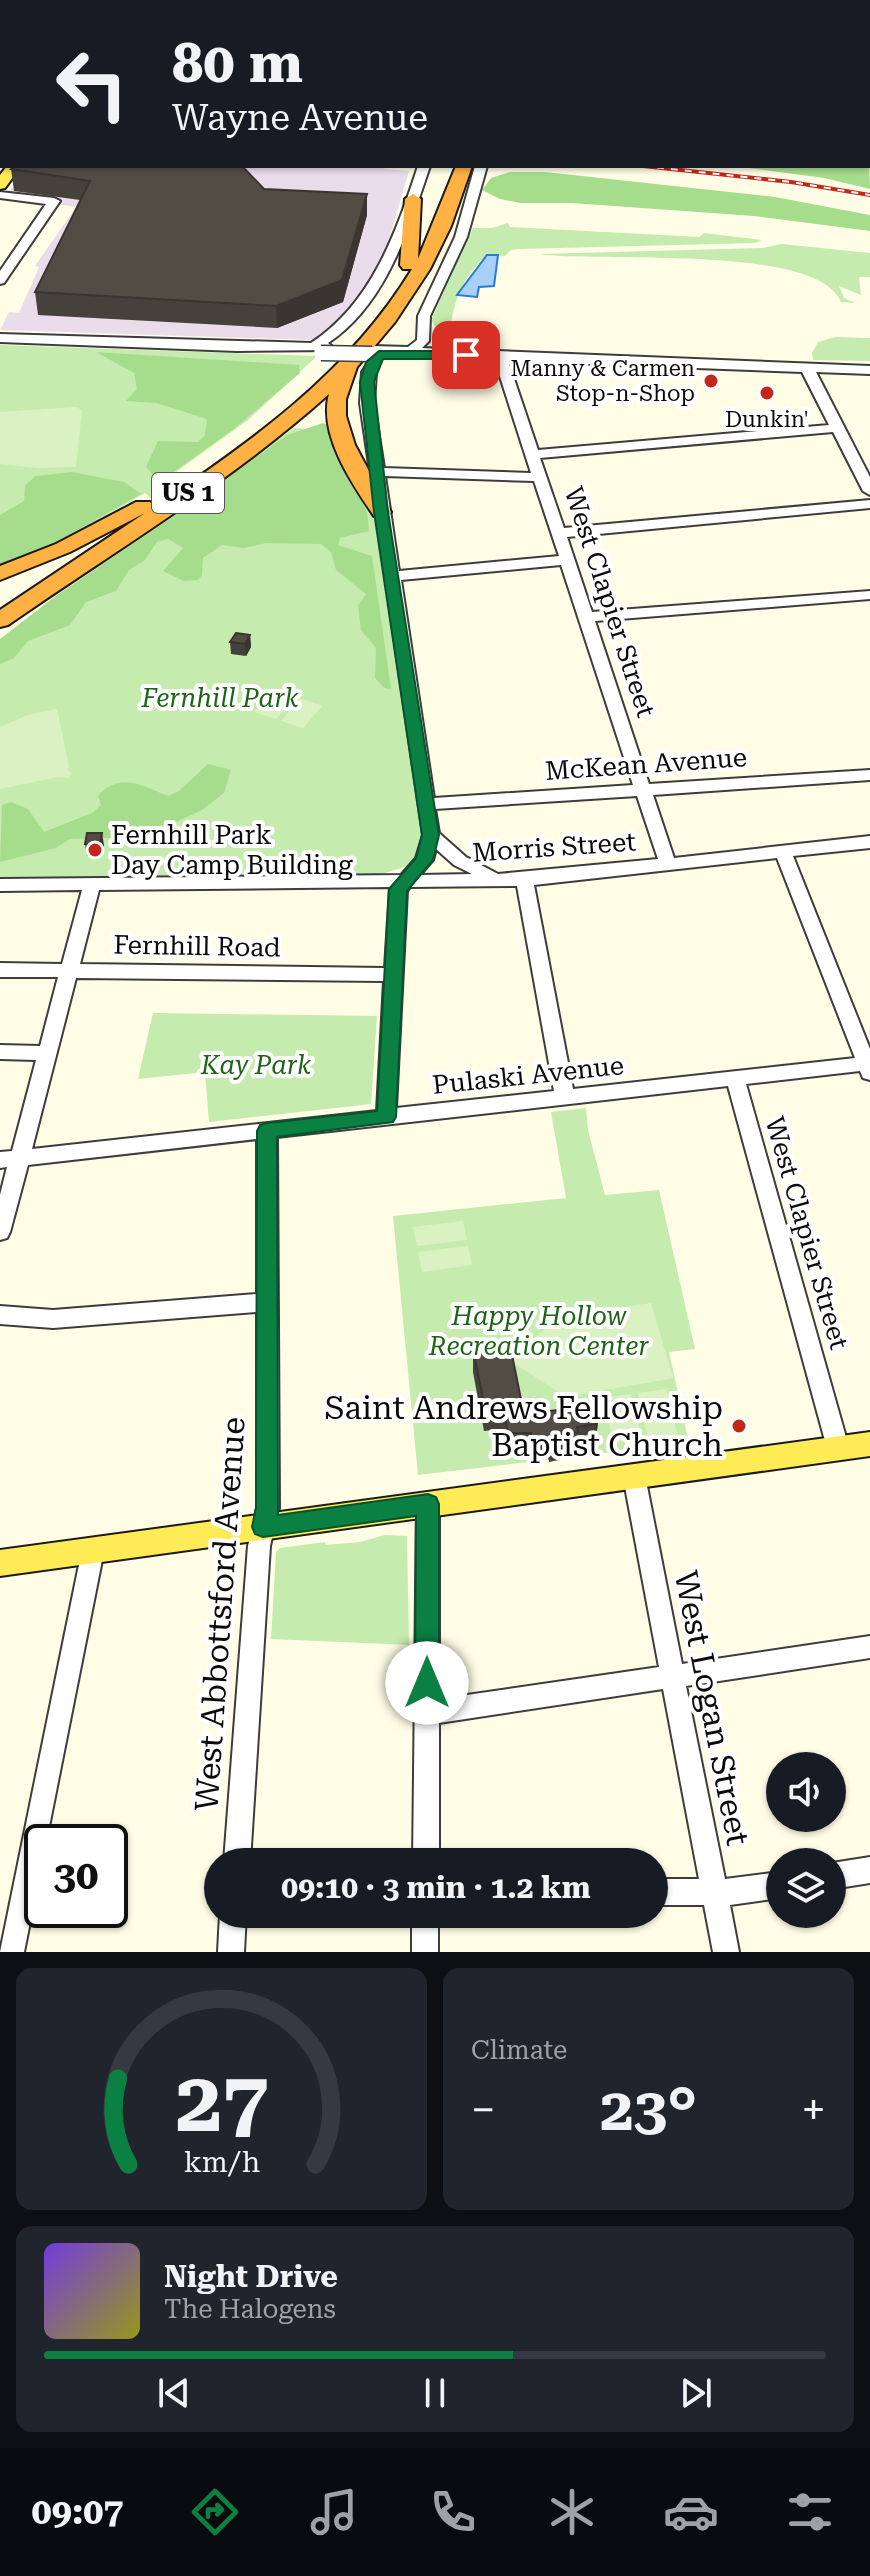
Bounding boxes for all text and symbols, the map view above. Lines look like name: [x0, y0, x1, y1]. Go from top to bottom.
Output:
text: 80 m: [172, 30, 303, 96]
icon: left: [40, 32, 144, 136]
text: Wayne Avenue: [172, 97, 428, 139]
pin: [432, 321, 500, 389]
icon: arrive: [444, 333, 488, 377]
place label: Manny & Carmen Stop-n-Shop: [511, 356, 695, 406]
marker: Manny & Carmen Stop-n-Shop: [702, 372, 720, 390]
marker: Dunkin': [758, 384, 776, 402]
place label: Dunkin': [725, 407, 809, 432]
road number: US 1: [152, 473, 224, 513]
street label: West Clapier Street: [559, 483, 661, 721]
park label: Fernhill Park: [140, 683, 300, 713]
street label: McKean Avenue: [544, 742, 748, 786]
place label: Fernhill Park Day Camp Building: [111, 820, 353, 880]
street label: Morris Street: [471, 826, 637, 868]
marker: Fernhill Park Day Camp Building: [86, 841, 104, 859]
street label: Fernhill Road: [113, 930, 281, 962]
park label: Kay Park: [200, 1050, 312, 1080]
street label: Pulaski Avenue: [431, 1050, 625, 1100]
street label: West Clapier Street: [759, 1113, 855, 1353]
park label: Happy Hollow Recreation Center: [428, 1301, 649, 1361]
place label: Saint Andrews Fellowship Baptist Church: [324, 1389, 723, 1464]
street label: West Abbottsford Avenue: [187, 1416, 253, 1812]
marker: Saint Andrews Fellowship Baptist Church: [730, 1417, 748, 1435]
street label: West Logan Street: [667, 1567, 757, 1849]
position arrow: [385, 1641, 469, 1725]
map controls: [766, 1752, 846, 1928]
button: sound: [766, 1752, 846, 1832]
speed limit sign: 30: [24, 1824, 128, 1928]
button: layers: [766, 1848, 846, 1928]
text: 09:10 · 3 min · 1.2 km: [281, 1870, 591, 1905]
text: Climate: [471, 2035, 567, 2065]
text: 27: [175, 2054, 268, 2151]
text: 23°: [600, 2074, 697, 2145]
text: −: [471, 2084, 496, 2136]
text: +: [801, 2084, 826, 2136]
text: km/h: [183, 2145, 260, 2179]
text: Night Drive: [164, 2259, 338, 2294]
text: The Halogens: [164, 2294, 336, 2324]
icon: previous: [152, 2371, 196, 2415]
icon: pause: [413, 2371, 457, 2415]
icon: next: [674, 2371, 718, 2415]
icon: directions: [187, 2484, 243, 2540]
icon: music: [306, 2484, 362, 2540]
icon: phone: [425, 2484, 481, 2540]
icon: climate: [544, 2484, 600, 2540]
icon: car: [663, 2484, 719, 2540]
icon: filters: [782, 2484, 838, 2540]
text: 09:07: [32, 2491, 123, 2533]

